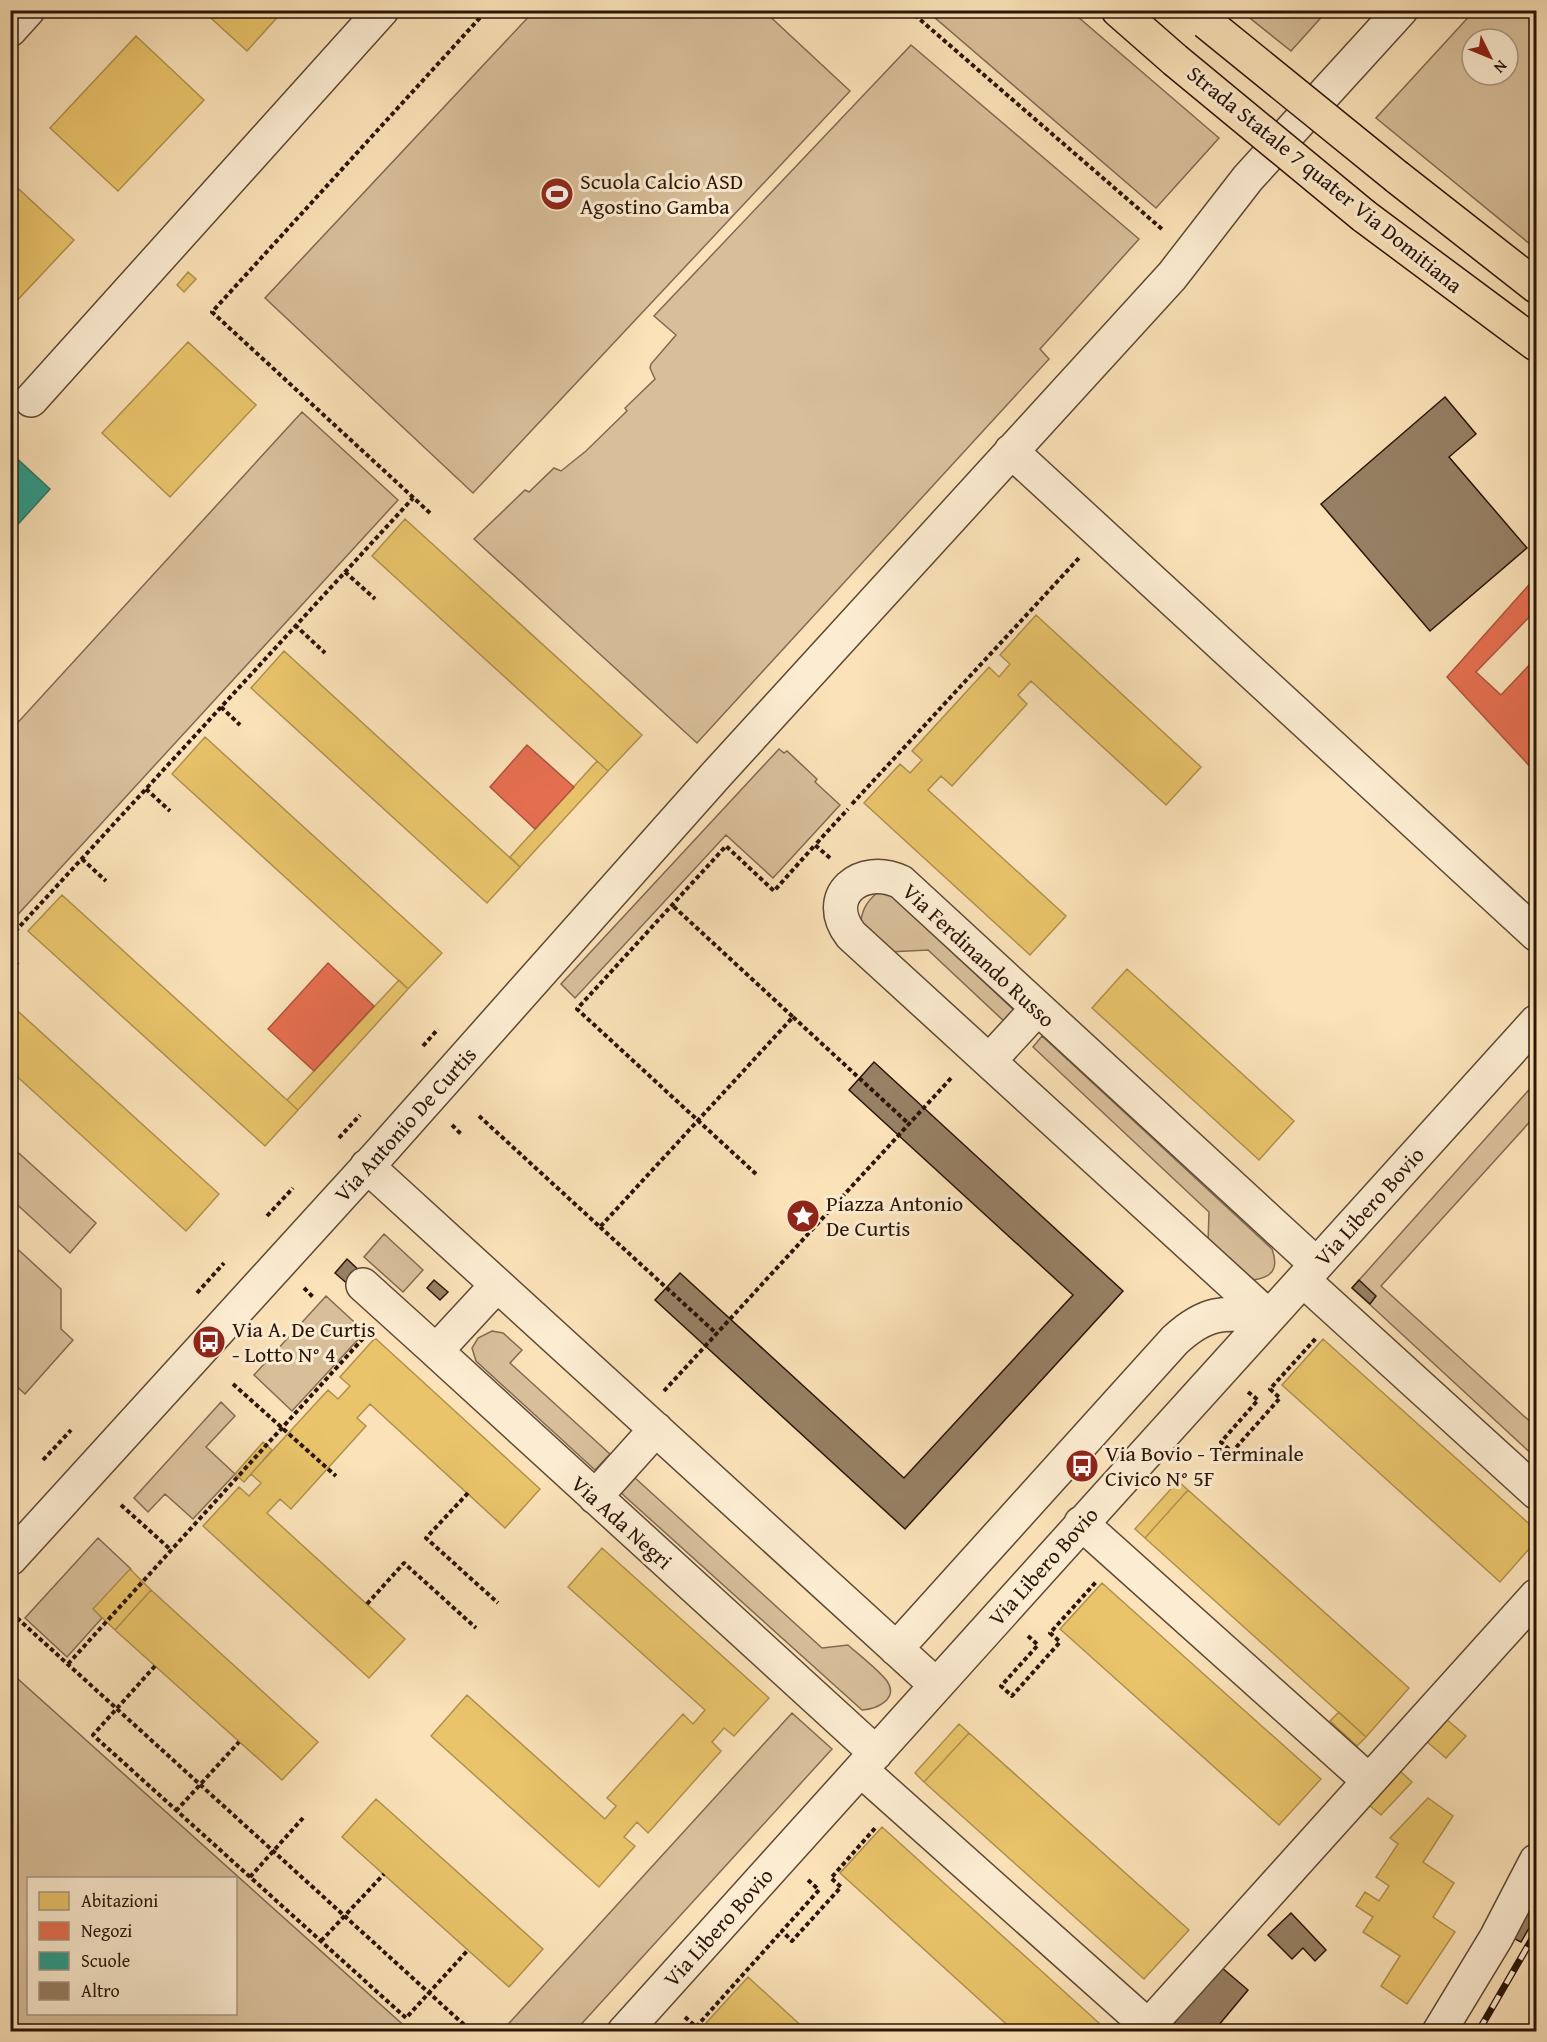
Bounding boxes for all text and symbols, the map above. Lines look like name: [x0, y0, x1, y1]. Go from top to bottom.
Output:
north arrow: [1460, 27, 1520, 87]
text: N: [1488, 55, 1513, 80]
street label: Strada Statale 7 quater Via Domitiana: [1180, 58, 1470, 301]
place label: Scuola Calcio ASD Agostino Gamba: [580, 165, 743, 222]
sports icon: Scuola Calcio ASD Agostino Gamba: [539, 176, 575, 212]
street label: Via Ferdinando Russo: [895, 875, 1063, 1035]
street label: Via Antonio De Curtis: [326, 1039, 484, 1209]
street label: Via Libero Bovio: [1307, 1139, 1431, 1273]
place label: Piazza Antonio De Curtis: [826, 1187, 963, 1244]
place icon: Piazza Antonio De Curtis: [785, 1198, 821, 1234]
place label: Via A. De Curtis - Lotto N° 4: [232, 1313, 375, 1370]
bus stop icon: Via A. De Curtis - Lotto N° 4: [191, 1324, 227, 1360]
place label: Via Bovio - Terminale Civico N° 5F: [1105, 1437, 1304, 1494]
bus stop icon: Via Bovio - Terminale Civico N° 5F: [1064, 1448, 1100, 1484]
street label: Via Ada Negri: [564, 1468, 680, 1576]
street label: Via Libero Bovio: [981, 1499, 1105, 1633]
street label: Via Libero Bovio: [656, 1860, 780, 1994]
legend: [27, 1877, 237, 2015]
text: Abitazioni: [81, 1887, 158, 1914]
text: Negozi: [81, 1917, 132, 1944]
text: Scuole: [81, 1947, 130, 1974]
text: Altro: [81, 1977, 120, 2004]

